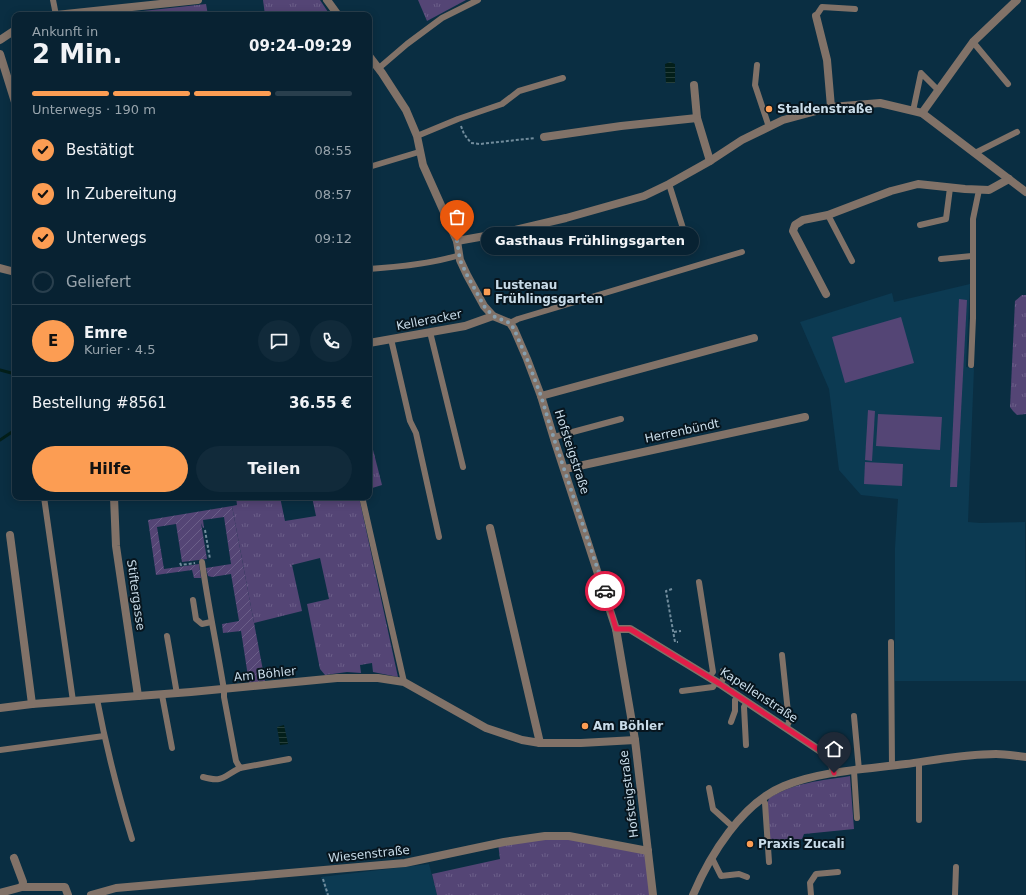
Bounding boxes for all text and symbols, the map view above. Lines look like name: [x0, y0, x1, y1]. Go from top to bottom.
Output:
text: Ankunft in: [32, 24, 98, 39]
text: 09:24–09:29: [249, 37, 352, 55]
text: 2 Min.: [32, 39, 122, 69]
text: Unterwegs · 190 m: [32, 102, 156, 117]
place label: Staldenstraße: [777, 102, 873, 116]
marker: Staldenstraße: [764, 104, 774, 114]
icon: check: [32, 139, 54, 161]
text: Bestätigt: [66, 141, 134, 159]
text: 08:55: [315, 143, 352, 158]
icon: check: [32, 183, 54, 205]
text: In Zubereitung: [66, 185, 177, 203]
text: 08:57: [315, 187, 352, 202]
pin: [440, 200, 474, 241]
icon: bag: [446, 206, 468, 228]
icon: check: [32, 227, 54, 249]
callout: Gasthaus Frühlingsgarten: [481, 227, 699, 255]
text: Unterwegs: [66, 229, 147, 247]
text: 09:12: [315, 231, 352, 246]
text: Gasthaus Frühlingsgarten: [495, 233, 685, 248]
text: Geliefert: [66, 273, 131, 291]
place label: Lustenau Frühlingsgarten: [495, 278, 603, 306]
marker: Lustenau Frühlingsgarten: [482, 287, 492, 297]
street label: Kelleracker: [395, 307, 463, 333]
button: chat: [258, 320, 300, 362]
button: phone: [310, 320, 352, 362]
text: Emre: [84, 324, 127, 342]
text: E: [48, 332, 58, 350]
text: Kurier · 4.5: [84, 342, 156, 357]
text: Bestellung #8561: [32, 394, 167, 412]
text: 36.55 €: [289, 394, 352, 412]
street label: Hofsteigstraße: [552, 408, 592, 496]
street label: Herrenbündt: [643, 416, 721, 446]
button: Hilfe: [32, 446, 188, 492]
button: Teilen: [196, 446, 352, 492]
street label: Stiftergasse: [124, 559, 148, 631]
courier: [585, 571, 625, 611]
icon: car: [594, 580, 616, 602]
street label: Am Böhler: [233, 664, 297, 684]
street label: Kapellenstraße: [718, 665, 800, 725]
place label: Am Böhler: [593, 719, 663, 733]
marker: Am Böhler: [580, 721, 590, 731]
pin: [817, 732, 851, 773]
icon: home: [823, 738, 845, 760]
street label: Hofsteigstraße: [617, 749, 641, 839]
place label: Praxis Zucali: [758, 837, 845, 851]
marker: Praxis Zucali: [745, 839, 755, 849]
street label: Wiesenstraße: [328, 843, 410, 865]

